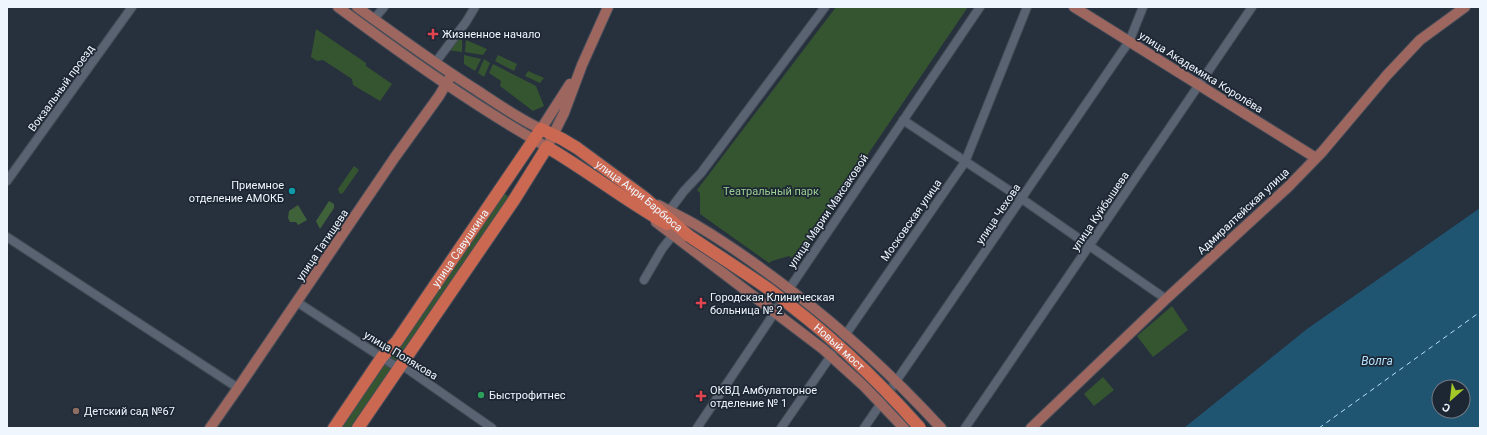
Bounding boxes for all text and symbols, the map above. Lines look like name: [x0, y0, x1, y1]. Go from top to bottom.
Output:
marker: Жизненное начало: [427, 28, 439, 40]
place label: Жизненное начало: [442, 28, 541, 41]
street label: улица Академика Королёва: [1136, 29, 1265, 116]
street label: Вокзальный проезд: [26, 42, 97, 134]
street label: улица Марии Максаковой: [785, 152, 871, 271]
street label: улица Анри Барбюса: [593, 158, 685, 235]
street label: Адмиралтейская улица: [1195, 166, 1292, 257]
street label: улица Куйбышева: [1069, 169, 1132, 253]
street label: Московская улица: [878, 177, 944, 264]
place label: Приемное отделение АМОКБ: [189, 179, 284, 205]
street label: улица Чехова: [973, 182, 1023, 247]
park label: Театральный парк: [723, 185, 819, 198]
marker: Приемное отделение АМОКБ: [287, 186, 297, 196]
street label: улица Татищева: [294, 207, 351, 284]
street label: улица Савушкина: [430, 207, 492, 290]
place label: Городская Клиническая больница № 2: [710, 291, 835, 317]
marker: Городская Клиническая больница № 2: [695, 297, 707, 309]
street label: Новый мост: [811, 321, 867, 374]
street label: улица Полякова: [362, 328, 440, 383]
water label: Волга: [1361, 354, 1393, 368]
north arrow: [1431, 379, 1471, 419]
place label: ОКВД Амбулаторное отделение № 1: [710, 384, 817, 410]
place label: Быстрофитнес: [489, 389, 566, 402]
marker: Быстрофитнес: [476, 390, 486, 400]
marker: ОКВД Амбулаторное отделение № 1: [695, 390, 707, 402]
text: С: [1440, 400, 1453, 415]
place label: Детский сад №67: [84, 405, 175, 418]
marker: Детский сад №67: [71, 406, 81, 416]

